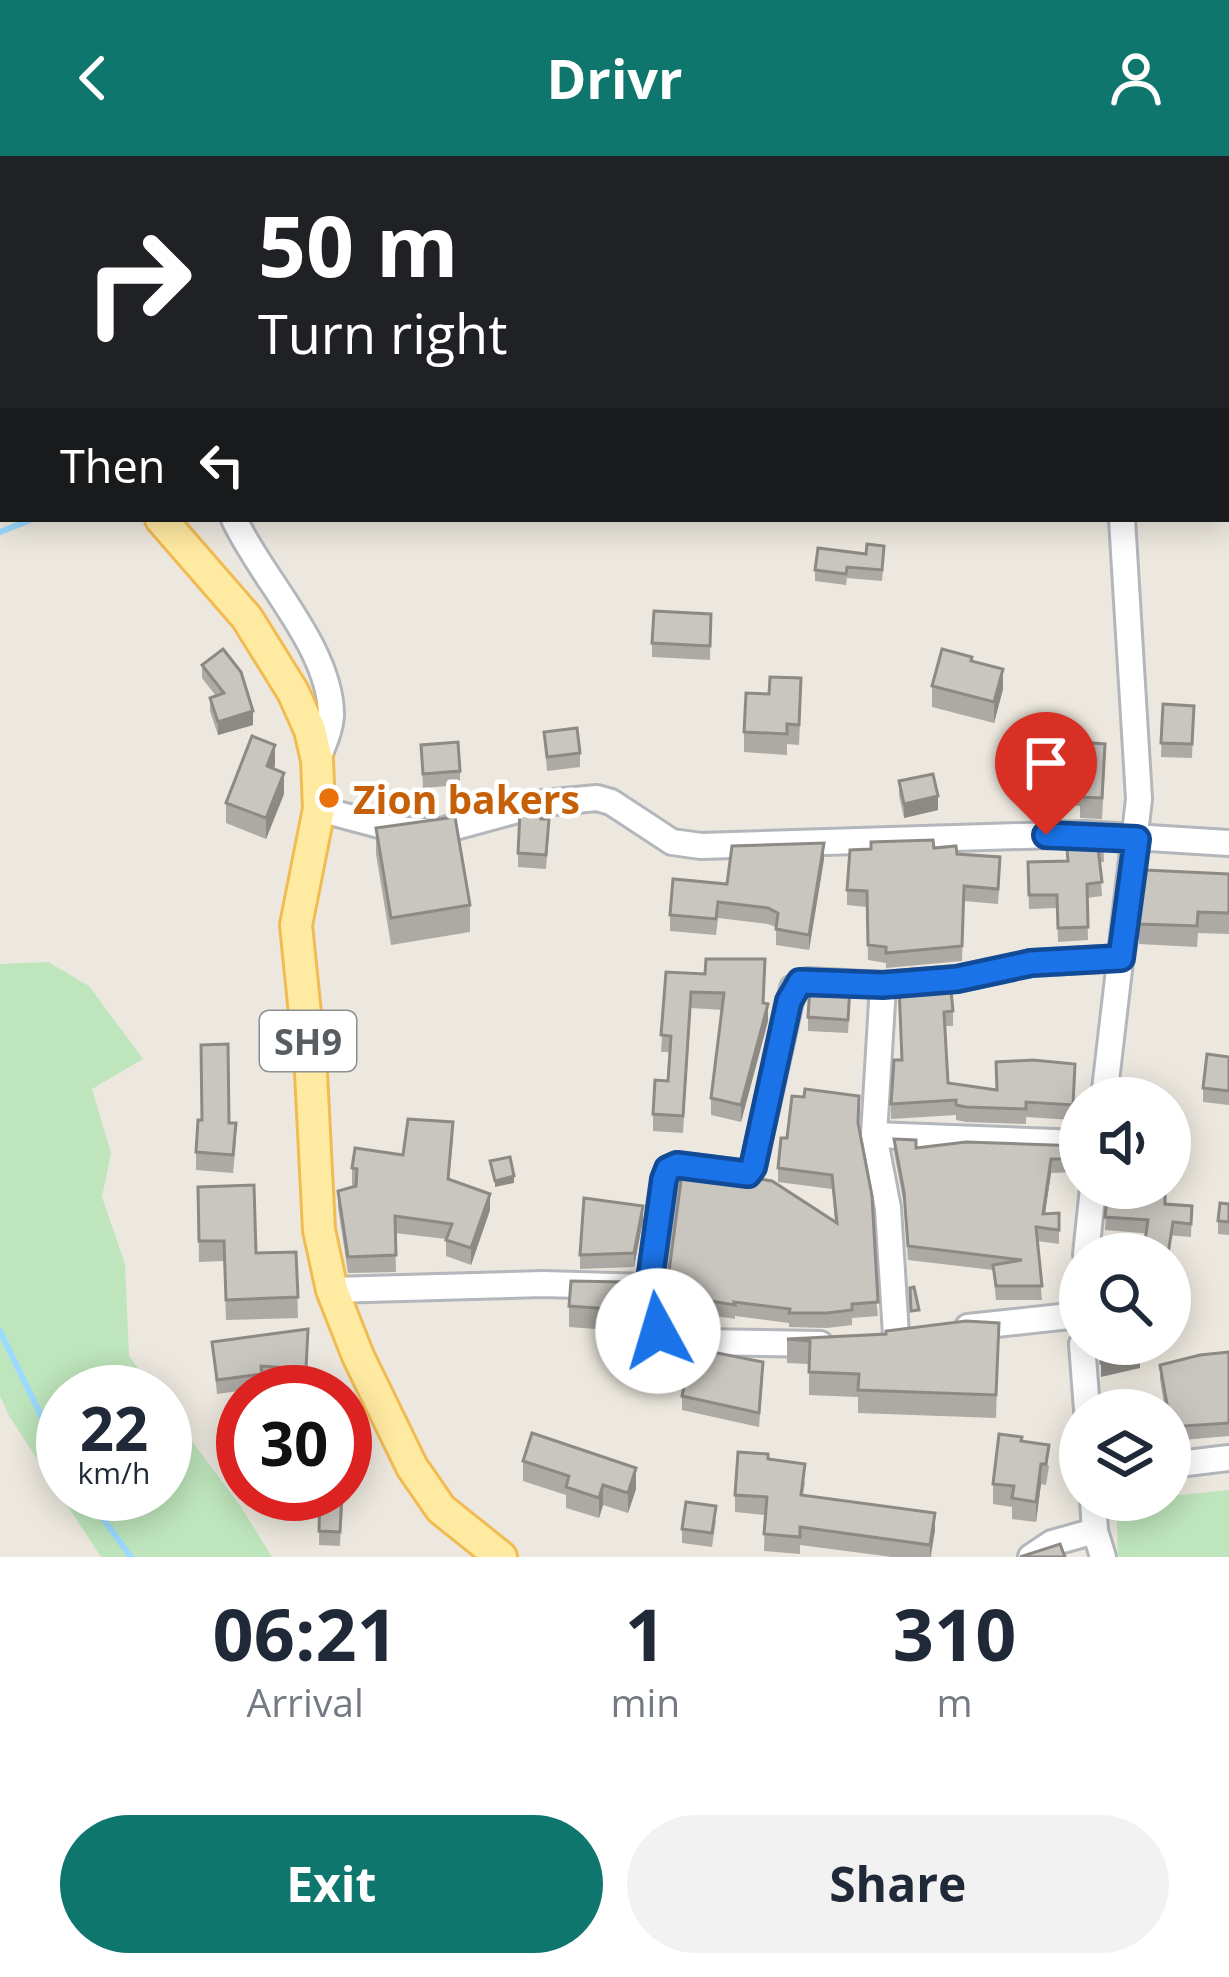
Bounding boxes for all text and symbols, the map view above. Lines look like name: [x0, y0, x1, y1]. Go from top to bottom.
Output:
text: Drivr: [546, 41, 683, 115]
icon: back: [60, 45, 126, 111]
icon: person: [1103, 45, 1169, 111]
text: 50 m: [258, 187, 458, 302]
icon: right: [60, 204, 216, 360]
text: Turn right: [258, 296, 507, 370]
icon: left: [189, 432, 255, 498]
text: Then: [60, 435, 165, 496]
pin: [995, 712, 1097, 835]
icon: arrive: [1013, 730, 1079, 796]
place label: Zion bakers: [353, 772, 580, 825]
marker: Zion bakers: [316, 785, 342, 811]
road number: SH9: [260, 1011, 356, 1071]
map controls: [1059, 1077, 1191, 1521]
button: sound: [1059, 1077, 1191, 1209]
button: search: [1059, 1233, 1191, 1365]
position arrow: [595, 1268, 721, 1394]
speed limit sign: 30: [216, 1365, 372, 1521]
text: 22: [80, 1387, 148, 1469]
button: layers: [1059, 1389, 1191, 1521]
text: km/h: [78, 1452, 150, 1493]
text: 06:21: [213, 1584, 398, 1682]
text: 1: [625, 1584, 666, 1682]
text: 310: [893, 1584, 1016, 1682]
text: Arrival: [247, 1675, 364, 1728]
text: min: [610, 1675, 680, 1728]
text: m: [937, 1675, 973, 1728]
button: Exit: [60, 1815, 603, 1953]
button: Share: [627, 1815, 1169, 1953]

